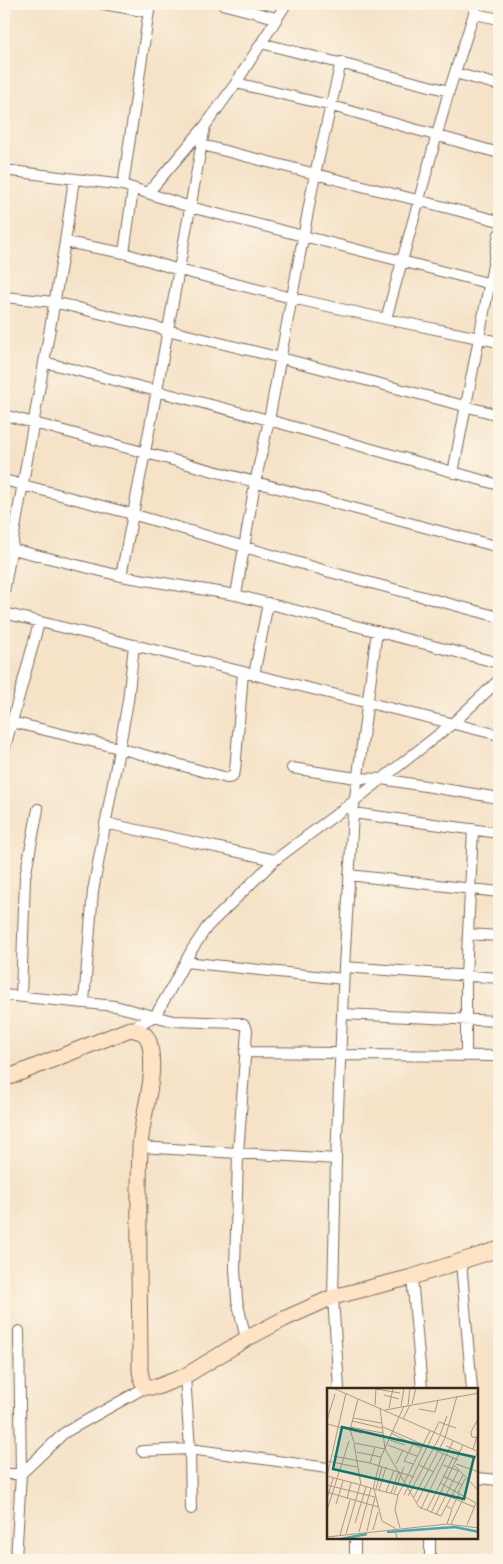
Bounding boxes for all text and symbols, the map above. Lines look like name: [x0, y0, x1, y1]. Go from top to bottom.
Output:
inset map: [327, 1388, 478, 1539]

